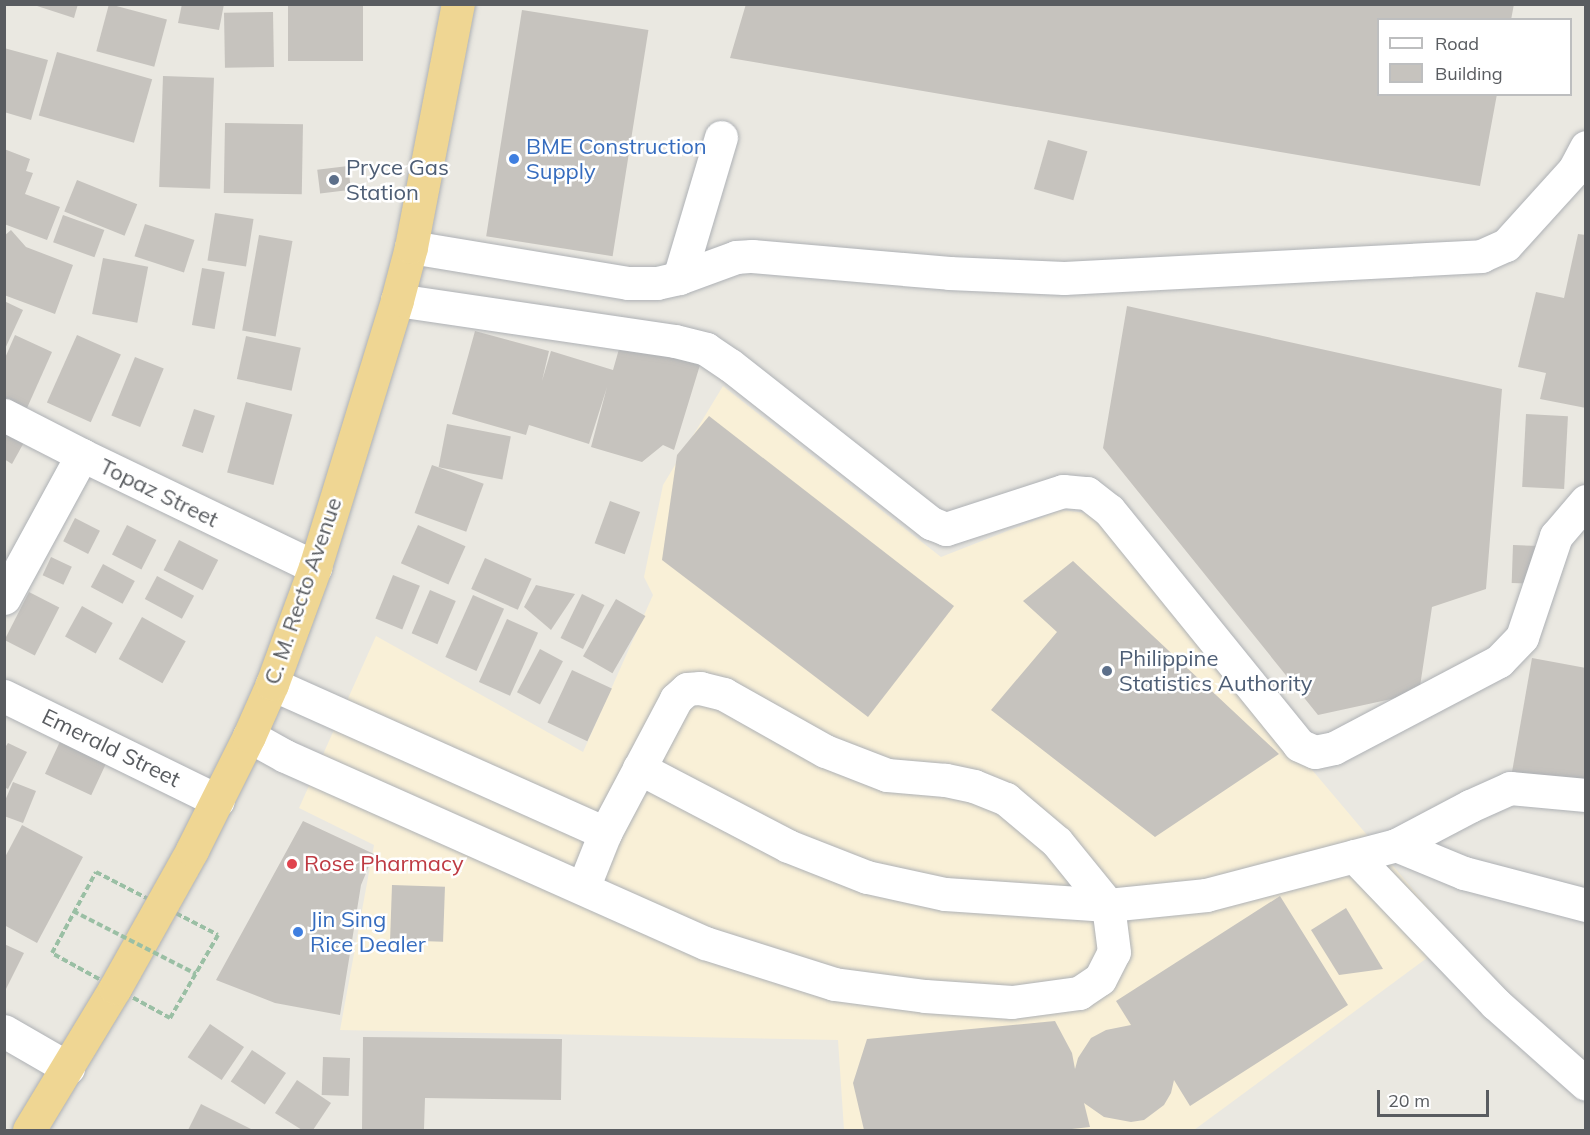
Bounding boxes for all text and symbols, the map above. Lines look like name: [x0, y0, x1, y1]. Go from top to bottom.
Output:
legend: [1377, 18, 1572, 96]
text: Road: [1435, 32, 1479, 55]
text: Building: [1435, 62, 1503, 85]
place label: BME Construction Supply: [526, 133, 707, 184]
marker: BME Construction Supply: [507, 152, 521, 166]
place label: Pryce Gas Station: [346, 154, 449, 206]
marker: Pryce Gas Station: [327, 173, 341, 187]
street label: Topaz Street: [95, 453, 223, 533]
street label: C. M. Recto Avenue: [259, 494, 347, 688]
place label: Philippine Statistics Authority: [1119, 645, 1313, 696]
marker: Philippine Statistics Authority: [1100, 664, 1114, 678]
street label: Emerald Street: [38, 703, 184, 793]
place label: Rose Pharmacy: [304, 851, 464, 877]
marker: Rose Pharmacy: [285, 857, 299, 871]
place label: Jin Sing Rice Dealer: [310, 906, 426, 957]
marker: Jin Sing Rice Dealer: [291, 925, 305, 939]
scale bar: [1380, 1078, 1492, 1116]
text: 20 m: [1388, 1089, 1430, 1112]

